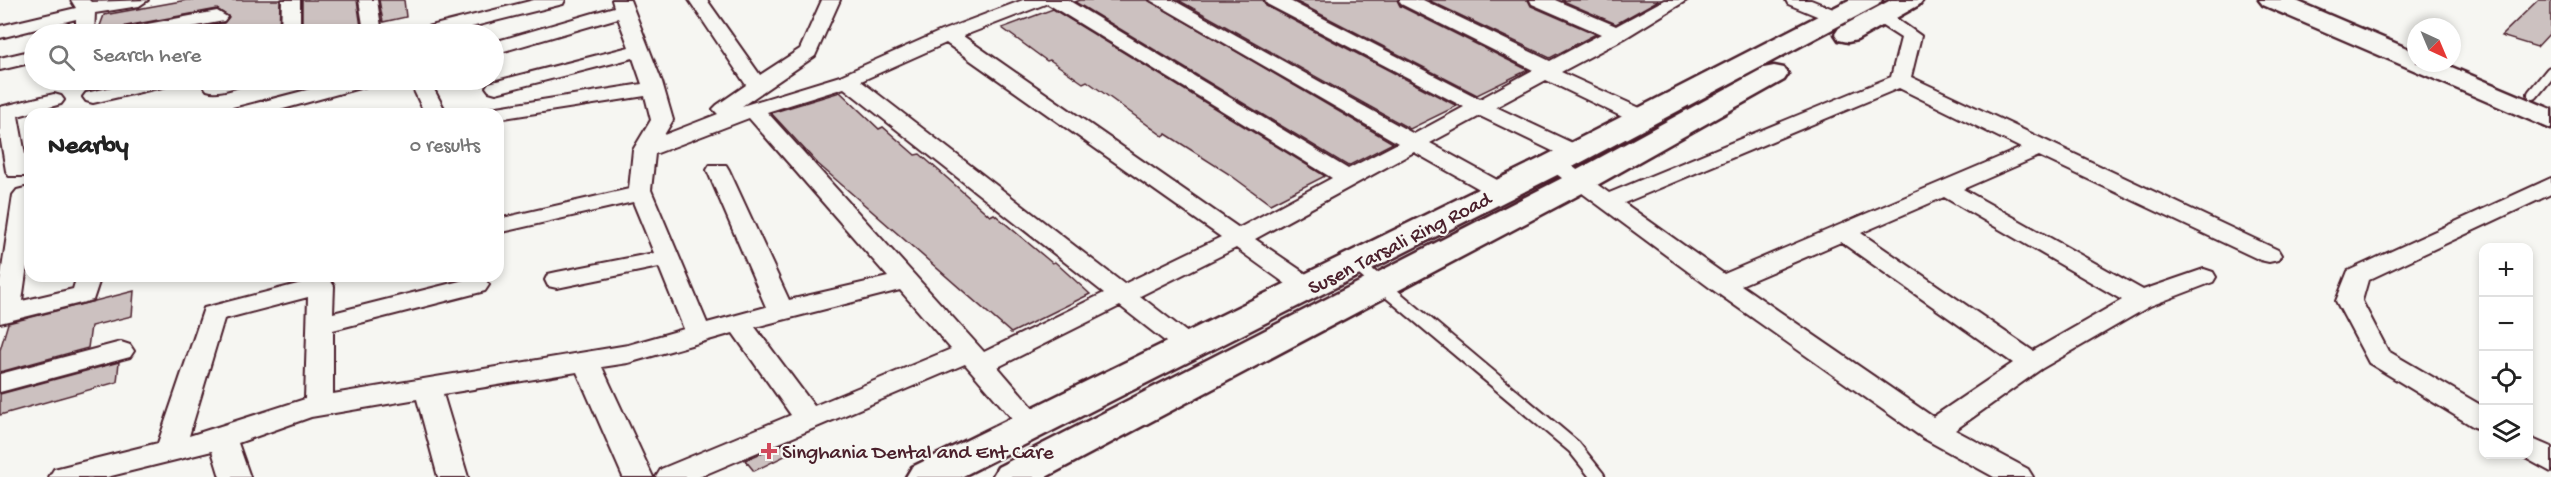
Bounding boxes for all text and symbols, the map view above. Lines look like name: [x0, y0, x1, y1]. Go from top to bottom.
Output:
north arrow: [2407, 18, 2461, 72]
search box: [24, 24, 504, 90]
icon: search: [45, 41, 78, 74]
text: Search here: [93, 44, 201, 70]
text: Nearby: [48, 132, 129, 163]
text: 0 results: [410, 136, 480, 159]
street label: Susen Tarsali Ring Road: [1305, 187, 1498, 302]
map controls: [2479, 243, 2533, 459]
button: +: [2479, 243, 2533, 297]
button: −: [2479, 297, 2533, 351]
button: locate: [2479, 351, 2533, 405]
button: layers: [2479, 405, 2533, 459]
marker: Singhania Dental and Ent Care: [760, 442, 778, 460]
place label: Singhania Dental and Ent Care: [782, 442, 1055, 467]

